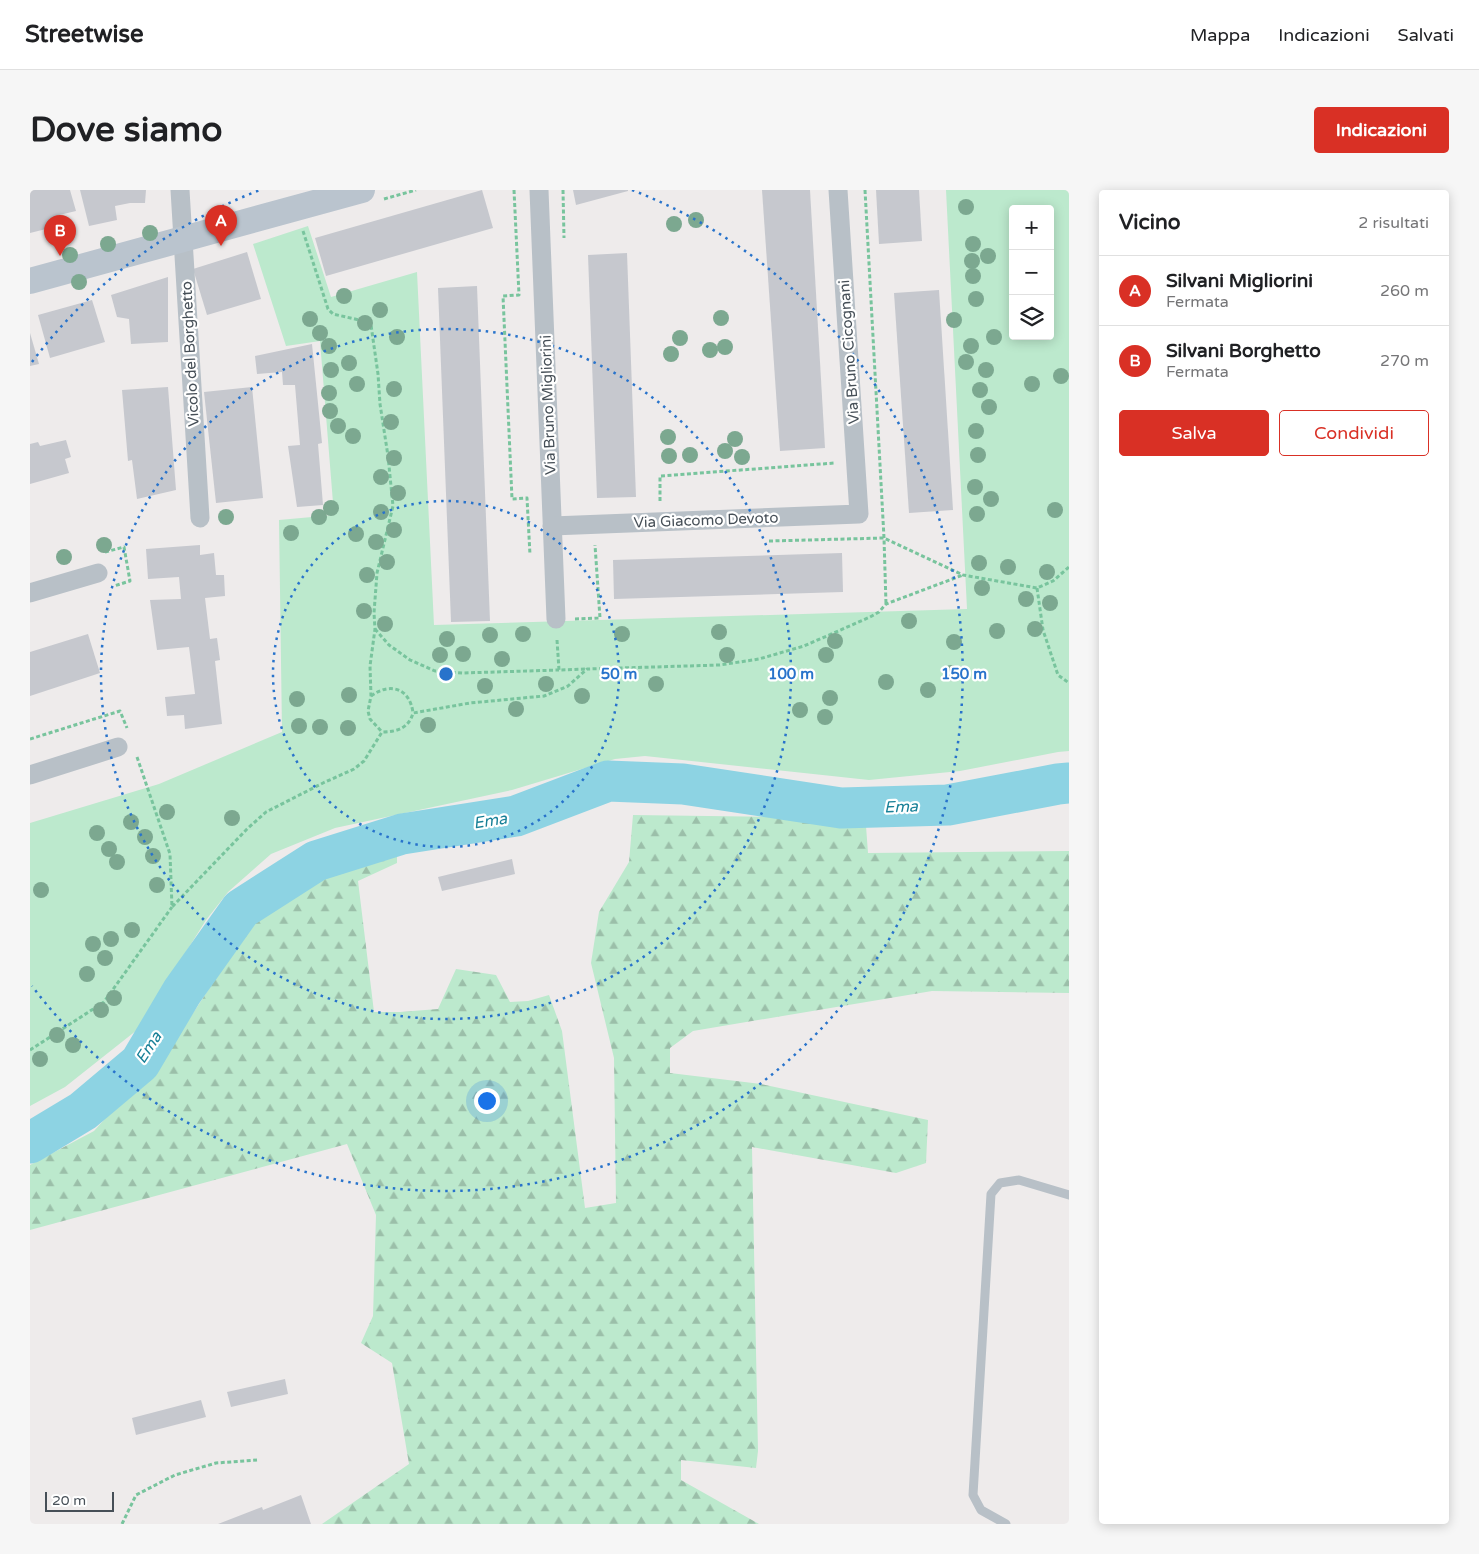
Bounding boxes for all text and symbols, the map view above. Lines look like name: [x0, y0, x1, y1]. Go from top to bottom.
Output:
text: Streetwise: [25, 20, 144, 49]
text: Mappa: [1190, 24, 1250, 46]
text: Indicazioni: [1278, 24, 1370, 46]
text: Salvati: [1398, 24, 1454, 46]
button: Indicazioni: [1314, 107, 1449, 153]
text: Dove siamo: [30, 109, 222, 151]
pin: A: [205, 205, 237, 246]
map controls: [1009, 205, 1054, 340]
button: +: [1009, 205, 1054, 250]
text: Vicino: [1119, 210, 1181, 235]
text: 2 risultati: [1358, 213, 1429, 233]
pin: B: [44, 215, 76, 256]
button: −: [1009, 250, 1054, 295]
text: Silvani Migliorini: [1166, 270, 1313, 292]
street label: Via Bruno Cicognani: [835, 279, 863, 425]
street label: Vicolo del Borghetto: [177, 281, 203, 427]
text: A: [1129, 281, 1141, 301]
text: 260 m: [1380, 281, 1429, 301]
text: Fermata: [1166, 292, 1229, 312]
button: layers: [1009, 295, 1054, 340]
street label: Via Bruno Migliorini: [537, 335, 559, 475]
text: Silvani Borghetto: [1166, 340, 1321, 362]
text: B: [1129, 351, 1141, 371]
text: 270 m: [1380, 351, 1429, 371]
text: Fermata: [1166, 362, 1229, 382]
button: Salva: [1119, 410, 1269, 456]
button: Condividi: [1279, 410, 1429, 456]
street label: Via Giacomo Devoto: [633, 508, 779, 532]
centre of rings: [437, 665, 455, 683]
text: 50 m: [601, 665, 637, 683]
text: 100 m: [768, 665, 814, 683]
text: 150 m: [941, 665, 987, 683]
water label: Ema: [884, 796, 919, 818]
water label: Ema: [472, 808, 509, 834]
water label: Ema: [131, 1027, 167, 1067]
your location: [474, 1088, 500, 1114]
scale bar: [45, 1489, 114, 1512]
text: 20 m: [52, 1492, 86, 1509]

